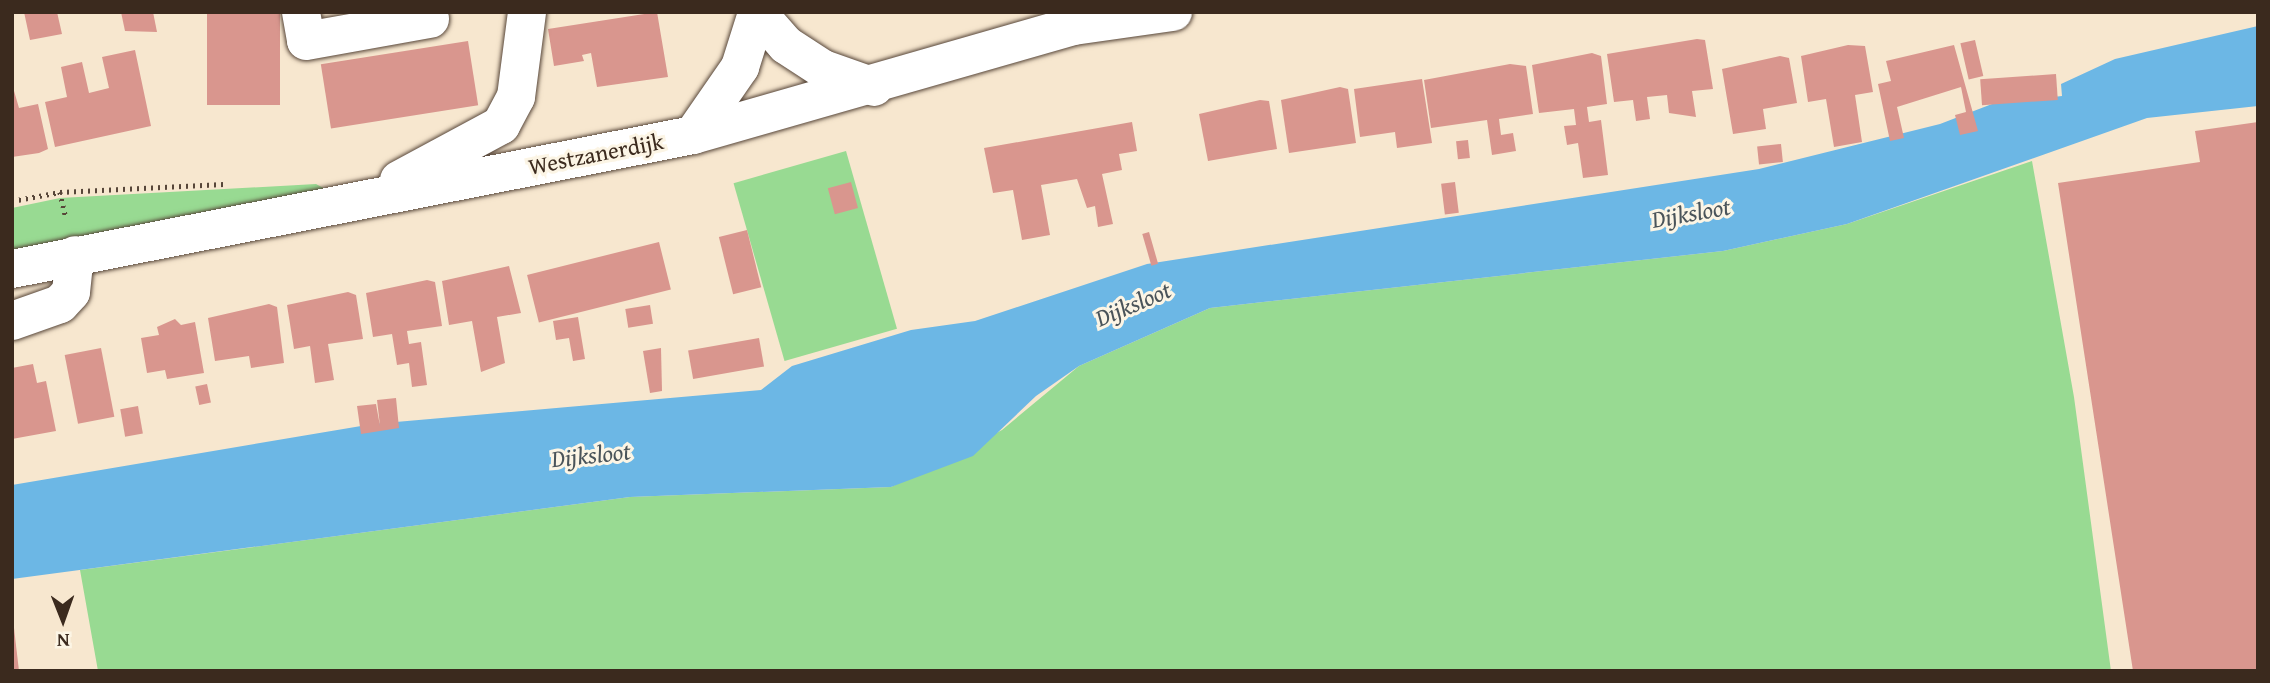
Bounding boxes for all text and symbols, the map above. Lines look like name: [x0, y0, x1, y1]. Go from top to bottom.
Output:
street label: Westzanerdijk: [526, 127, 666, 181]
water label: Dijksloot: [1649, 192, 1733, 234]
water label: Dijksloot: [1091, 275, 1175, 333]
water label: Dijksloot: [550, 437, 632, 473]
north arrow: [28, 585, 98, 655]
text: N: [57, 627, 70, 655]

